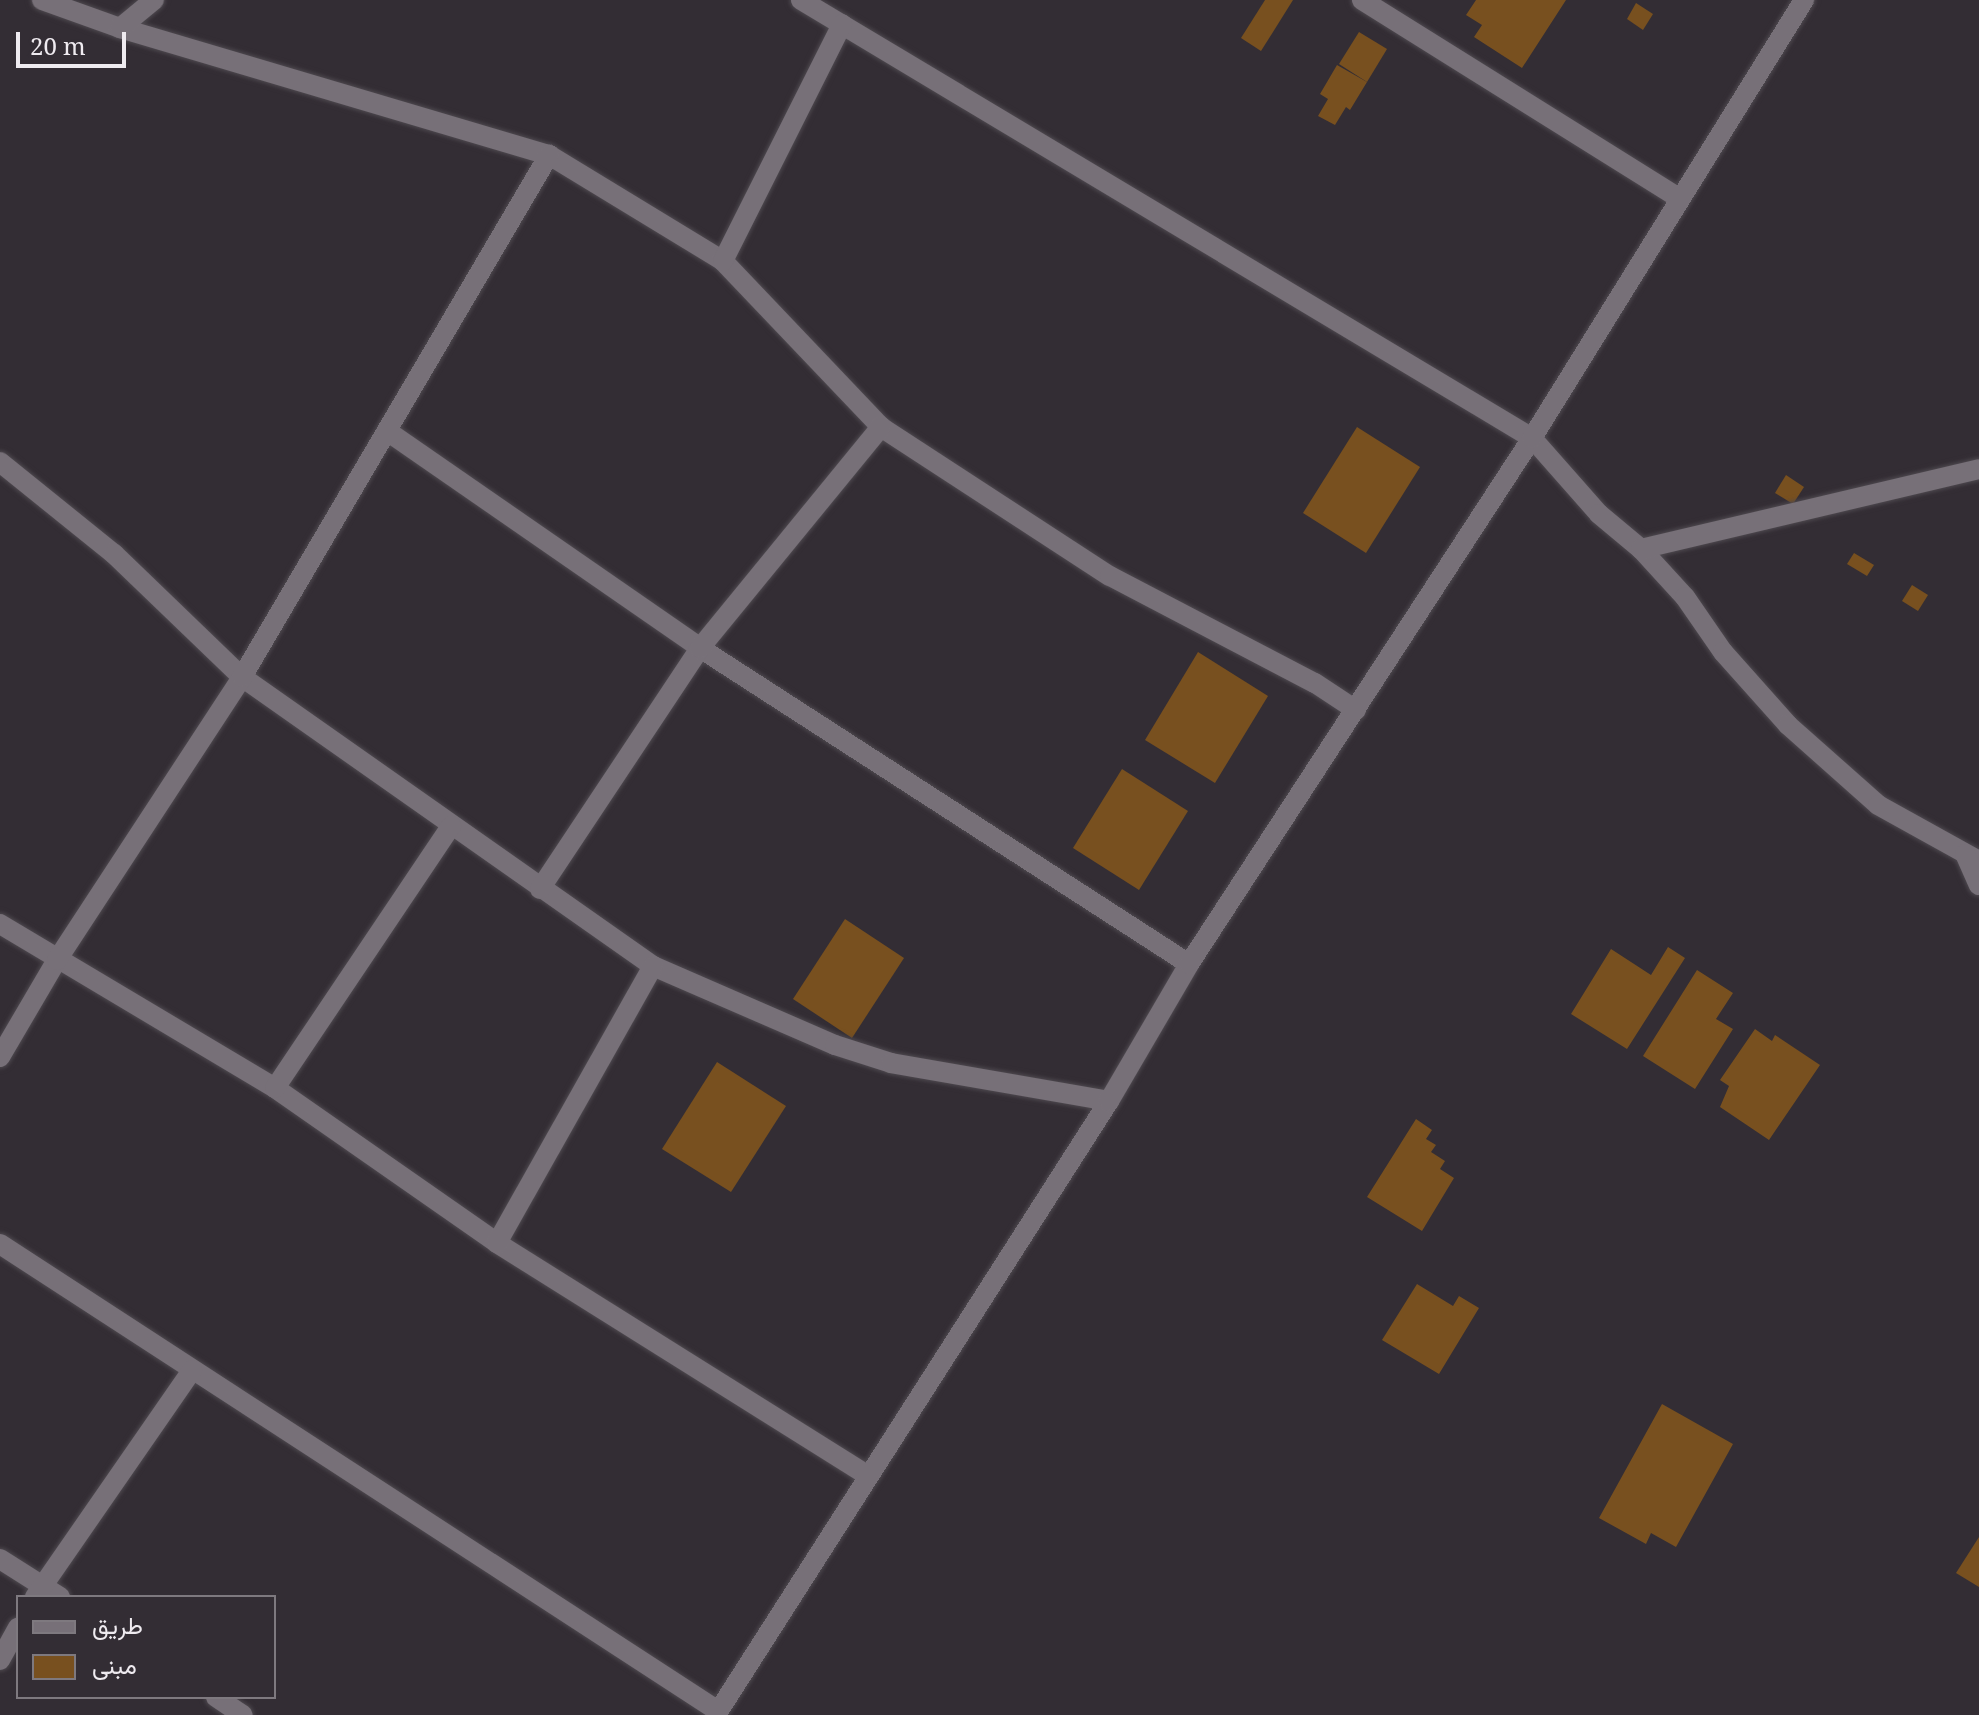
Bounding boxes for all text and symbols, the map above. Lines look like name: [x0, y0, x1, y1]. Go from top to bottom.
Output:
scale bar: [20, 16, 130, 66]
text: 20 m: [30, 29, 86, 62]
legend: [16, 1595, 276, 1699]
text: طريق: [92, 1608, 143, 1641]
text: مبنى: [92, 1648, 137, 1681]

